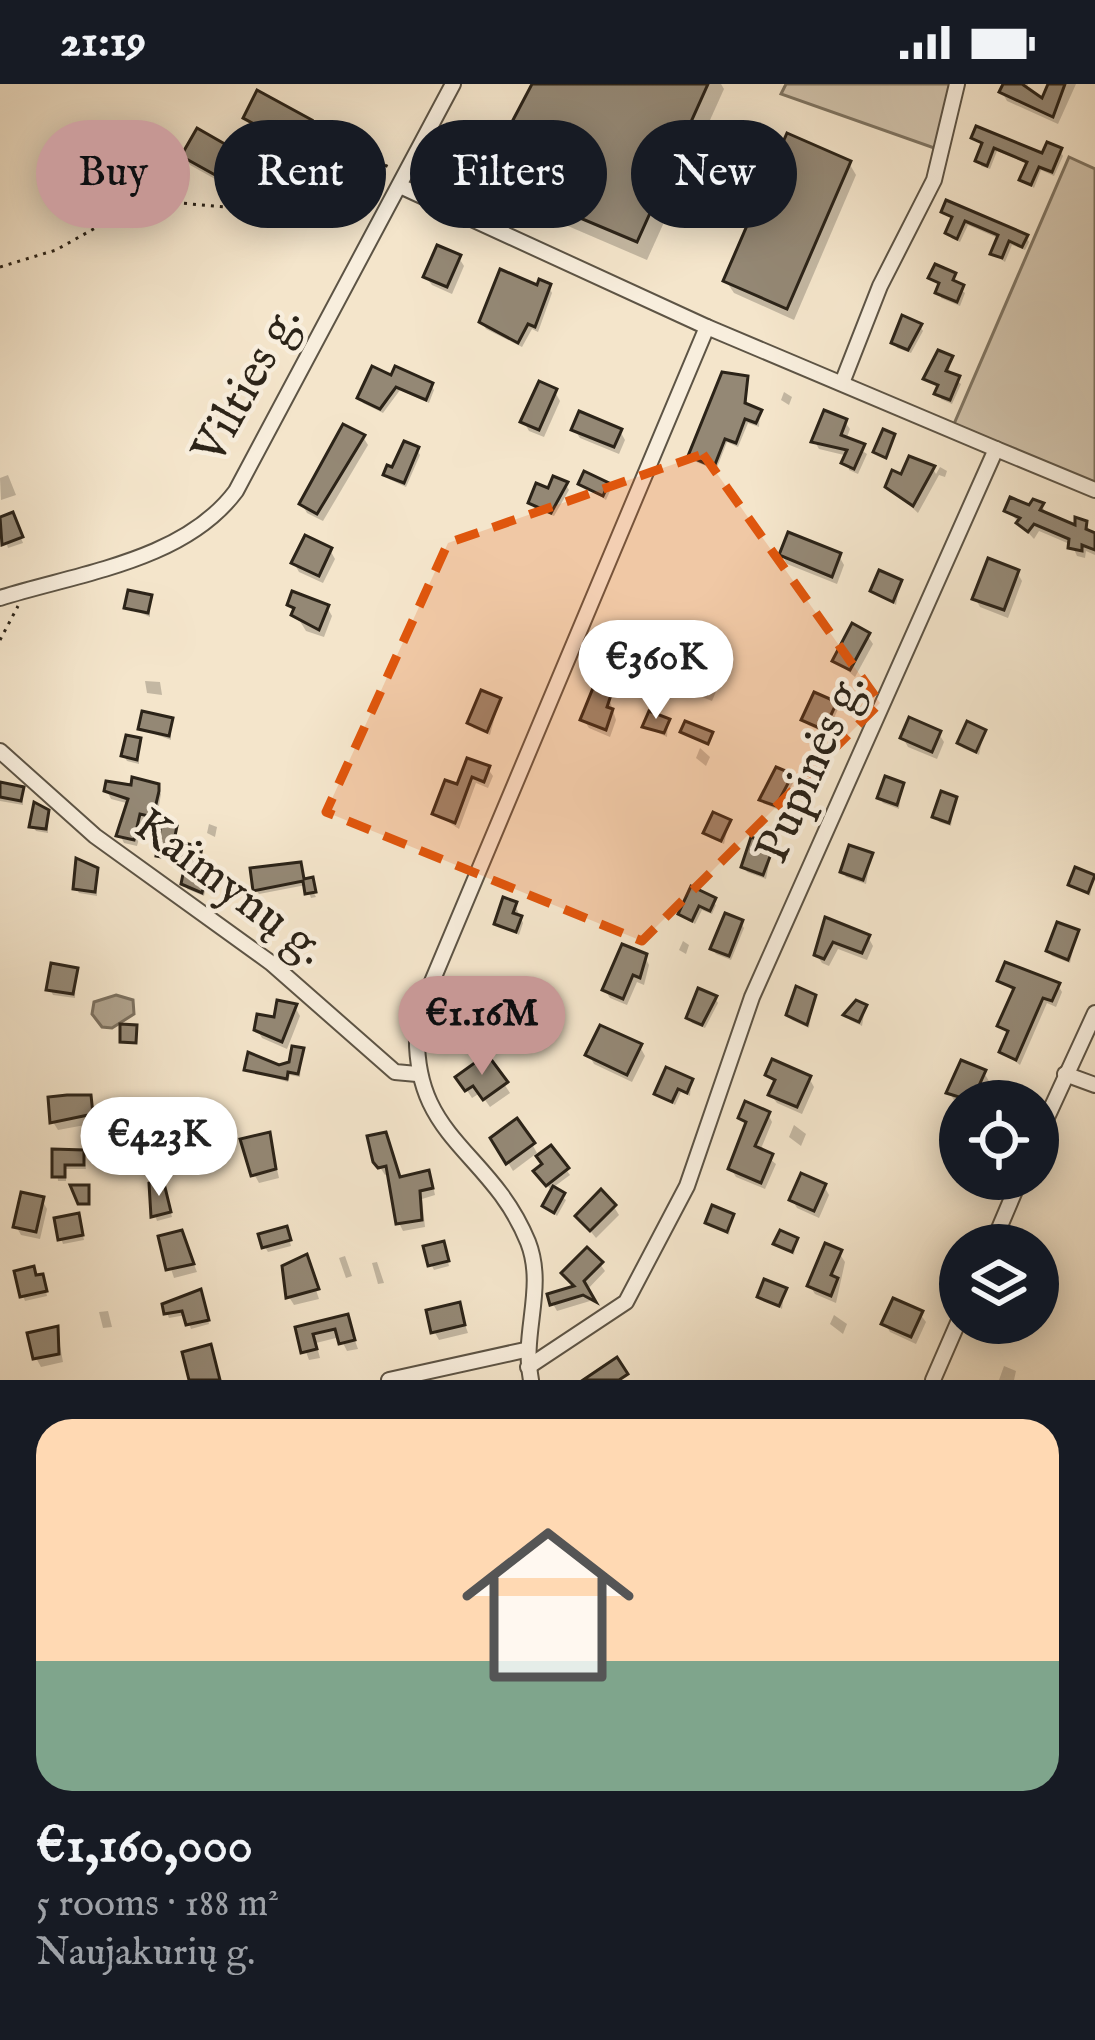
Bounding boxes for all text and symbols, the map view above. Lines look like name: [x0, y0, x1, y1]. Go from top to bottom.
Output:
text: 21:19: [60, 14, 146, 71]
chip: Buy: [36, 120, 190, 228]
chip: Rent: [214, 120, 386, 228]
chip: Filters: [410, 120, 607, 228]
chip: New: [631, 120, 797, 228]
street label: Vilties g.: [180, 295, 316, 476]
pin: €360K: [572, 620, 740, 722]
text: €360K: [605, 634, 707, 683]
street label: Pupinės g.: [743, 663, 881, 873]
street label: Kaimynų g.: [121, 796, 337, 980]
pin: €1.16M: [384, 976, 580, 1078]
text: €1.16M: [425, 990, 539, 1039]
map controls: [939, 1080, 1059, 1344]
button: locate: [939, 1080, 1059, 1200]
pin: €423K: [75, 1097, 243, 1199]
text: €423K: [107, 1111, 211, 1160]
button: layers: [939, 1224, 1059, 1344]
icon: home: [440, 1497, 656, 1713]
text: €1,160,000: [36, 1815, 253, 1880]
text: 5 rooms · 188 m²: [36, 1880, 279, 1929]
text: Naujakurių g.: [36, 1929, 255, 1978]

